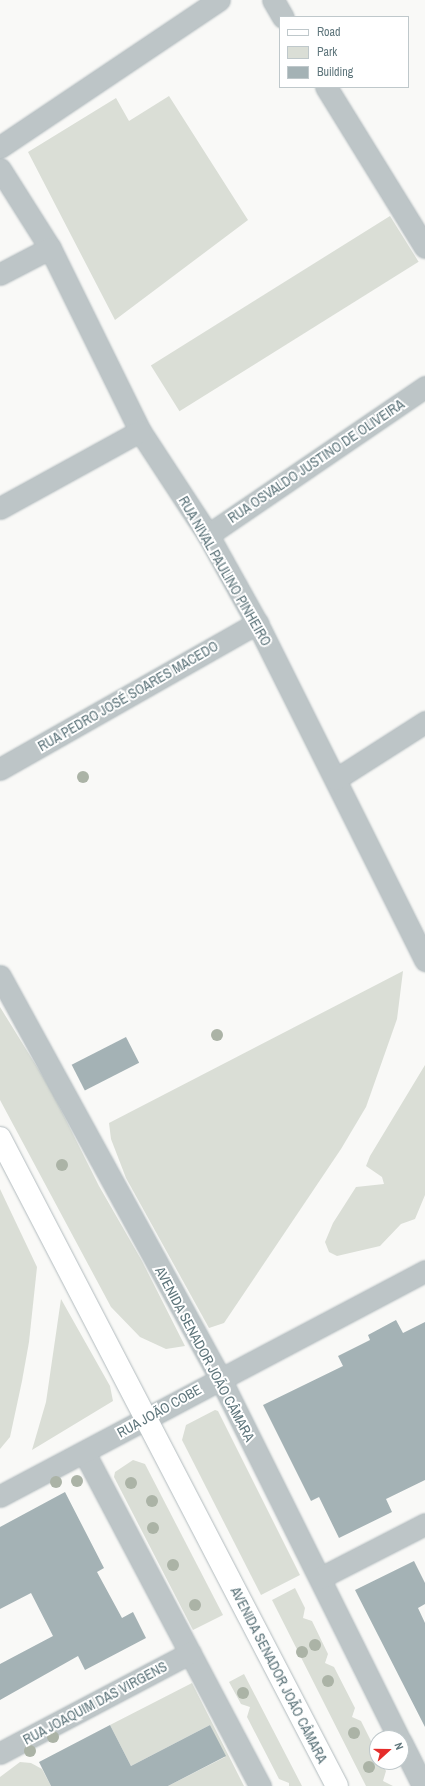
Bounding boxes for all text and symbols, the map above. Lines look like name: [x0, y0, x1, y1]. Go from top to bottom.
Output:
legend: [279, 16, 409, 88]
text: Road: [317, 24, 341, 40]
text: Park: [317, 44, 337, 60]
text: Building: [317, 64, 353, 80]
street label: RUA OSVALDO JUSTINO DE OLIVEIRA: [224, 395, 408, 527]
street label: RUA NIVAL PAULINO PINHEIRO: [175, 493, 275, 649]
street label: RUA PEDRO JOSÉ SOARES MACEDO: [35, 637, 221, 755]
street label: AVENIDA SENADOR JOÃO CÂMARA: [152, 1263, 258, 1445]
street label: RUA JOÃO COBE: [114, 1381, 204, 1441]
street label: AVENIDA SENADOR JOÃO CÂMARA: [227, 1584, 331, 1766]
street label: RUA JOAQUIM DAS VIRGENS: [20, 1658, 170, 1748]
north arrow: [369, 1730, 409, 1770]
text: N: [392, 1741, 407, 1752]

